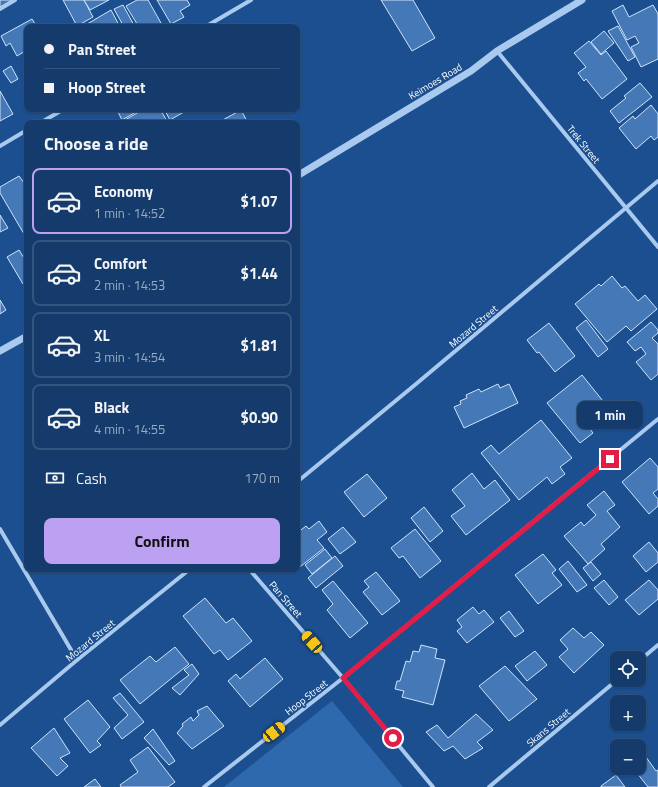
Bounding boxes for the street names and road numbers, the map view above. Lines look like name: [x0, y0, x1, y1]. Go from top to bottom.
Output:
street label: Keimoes Road: [406, 60, 465, 103]
street label: Trek Street: [563, 122, 604, 167]
street label: Mozard Street: [446, 301, 501, 351]
street label: Pan Street: [265, 578, 306, 621]
street label: Mozard Street: [62, 615, 119, 665]
street label: Hoop Street: [282, 676, 331, 719]
street label: Skans Street: [523, 704, 574, 750]

